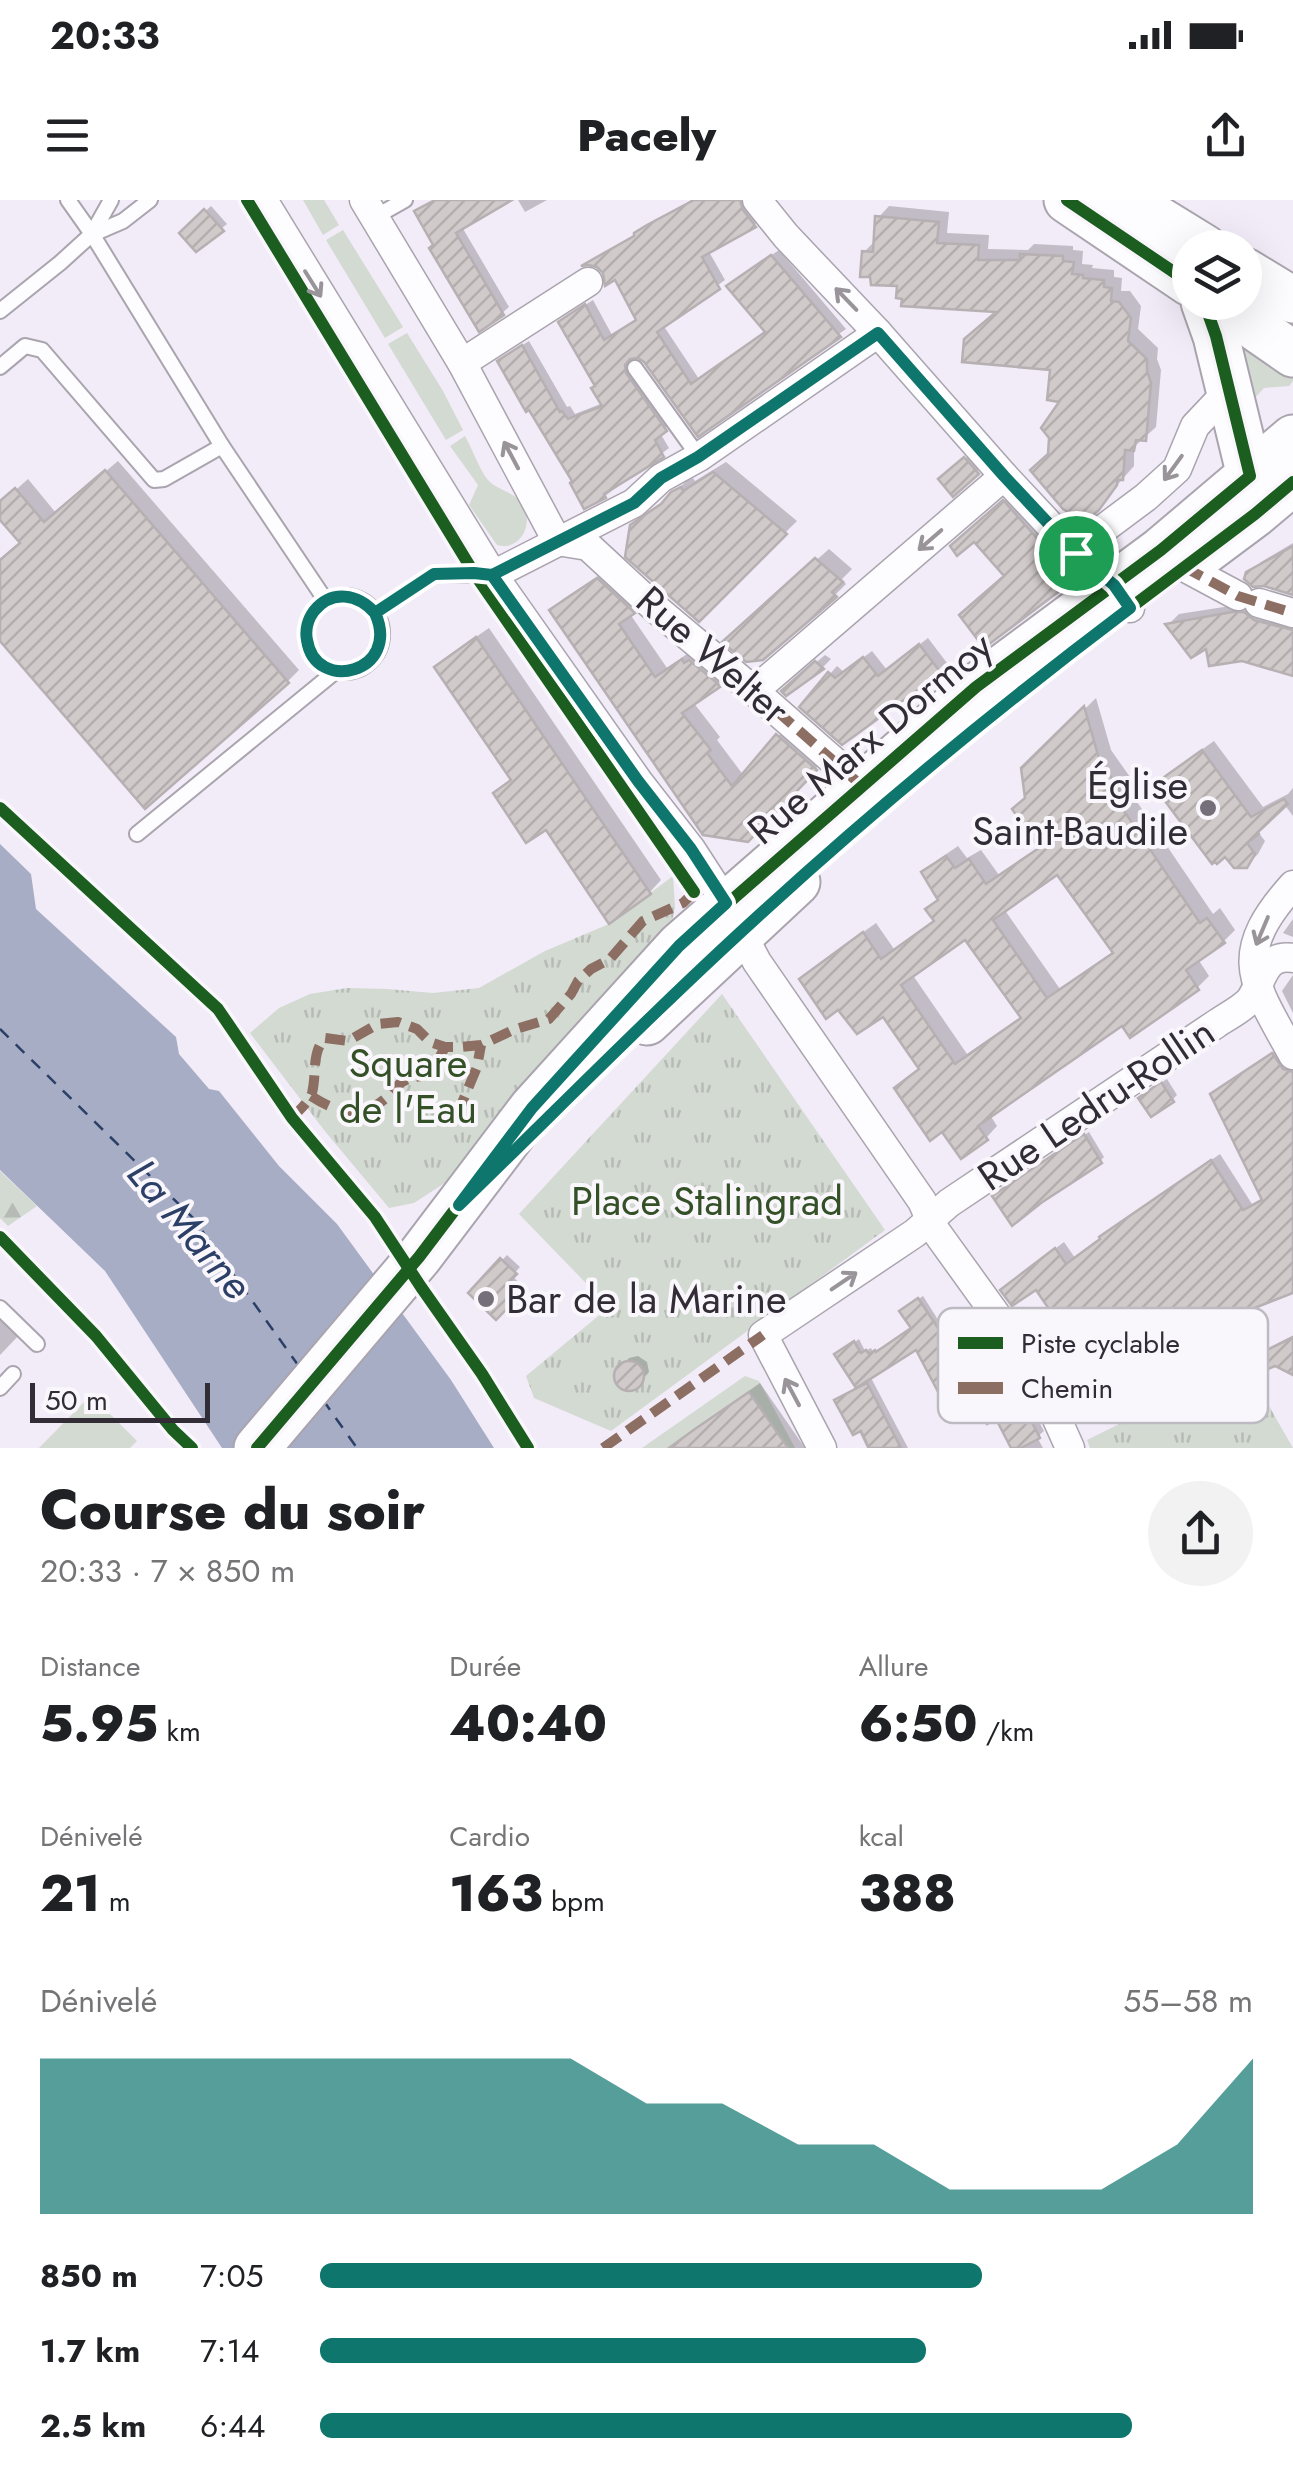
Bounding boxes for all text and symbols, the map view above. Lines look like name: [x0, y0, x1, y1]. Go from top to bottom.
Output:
text: 20:33: [50, 8, 160, 63]
text: Pacely: [577, 103, 716, 168]
icon: menu: [40, 108, 95, 163]
icon: share: [1198, 108, 1253, 163]
map controls: [1172, 230, 1262, 320]
button: layers: [1172, 230, 1262, 320]
one-way arrow: [303, 269, 323, 298]
one-way arrow: [835, 287, 858, 312]
one-way arrow: [501, 440, 520, 470]
one-way arrow: [1163, 454, 1184, 481]
pin: [1034, 511, 1119, 596]
icon: arrive: [1049, 526, 1104, 581]
one-way arrow: [918, 528, 943, 551]
street label: Rue Welter: [624, 572, 802, 738]
street label: Rue Marx Dormoy: [735, 618, 1005, 858]
place label: Église Saint-Baudile: [972, 756, 1188, 860]
marker: Église Saint-Baudile: [1197, 797, 1219, 819]
one-way arrow: [1251, 915, 1269, 946]
street label: Rue Ledru-Rollin: [966, 1003, 1226, 1205]
park label: Square de l'Eau: [339, 1034, 477, 1138]
water label: La Marne: [113, 1145, 267, 1313]
park label: Place Stalingrad: [571, 1172, 843, 1230]
place label: Bar de la Marine: [506, 1270, 786, 1328]
one-way arrow: [829, 1271, 857, 1292]
marker: Bar de la Marine: [475, 1288, 497, 1310]
legend: [938, 1308, 1268, 1423]
text: Piste cyclable: [1021, 1323, 1180, 1364]
text: Chemin: [1021, 1368, 1113, 1409]
one-way arrow: [782, 1377, 801, 1407]
scale bar: [30, 1378, 210, 1422]
text: 50 m: [45, 1380, 108, 1421]
text: Course du soir: [40, 1470, 425, 1550]
button: share: [1148, 1481, 1253, 1586]
text: 20:33 · 7 × 850 m: [40, 1548, 295, 1594]
text: Distance: [40, 1646, 140, 1687]
text: Durée: [449, 1646, 521, 1687]
text: Allure: [859, 1646, 928, 1687]
text: 5.95: [40, 1687, 158, 1760]
text: 40:40: [449, 1687, 607, 1760]
text: 6:50: [859, 1687, 977, 1760]
text: km: [158, 1711, 201, 1752]
text: /km: [977, 1711, 1034, 1752]
text: Dénivelé: [40, 1816, 143, 1857]
text: Cardio: [449, 1816, 530, 1857]
text: kcal: [859, 1816, 904, 1857]
text: 21: [40, 1857, 100, 1930]
text: 163: [449, 1857, 543, 1930]
text: 388: [859, 1857, 956, 1930]
text: m: [100, 1881, 131, 1922]
text: bpm: [543, 1881, 605, 1922]
text: Dénivelé: [40, 1978, 157, 2024]
text: 55–58 m: [1123, 1978, 1253, 2024]
text: 850 m: [40, 2253, 138, 2299]
text: 7:05: [200, 2253, 264, 2299]
text: 1.7 km: [40, 2328, 140, 2374]
text: 7:14: [200, 2328, 259, 2374]
text: 2.5 km: [40, 2403, 146, 2449]
text: 6:44: [200, 2403, 265, 2449]

